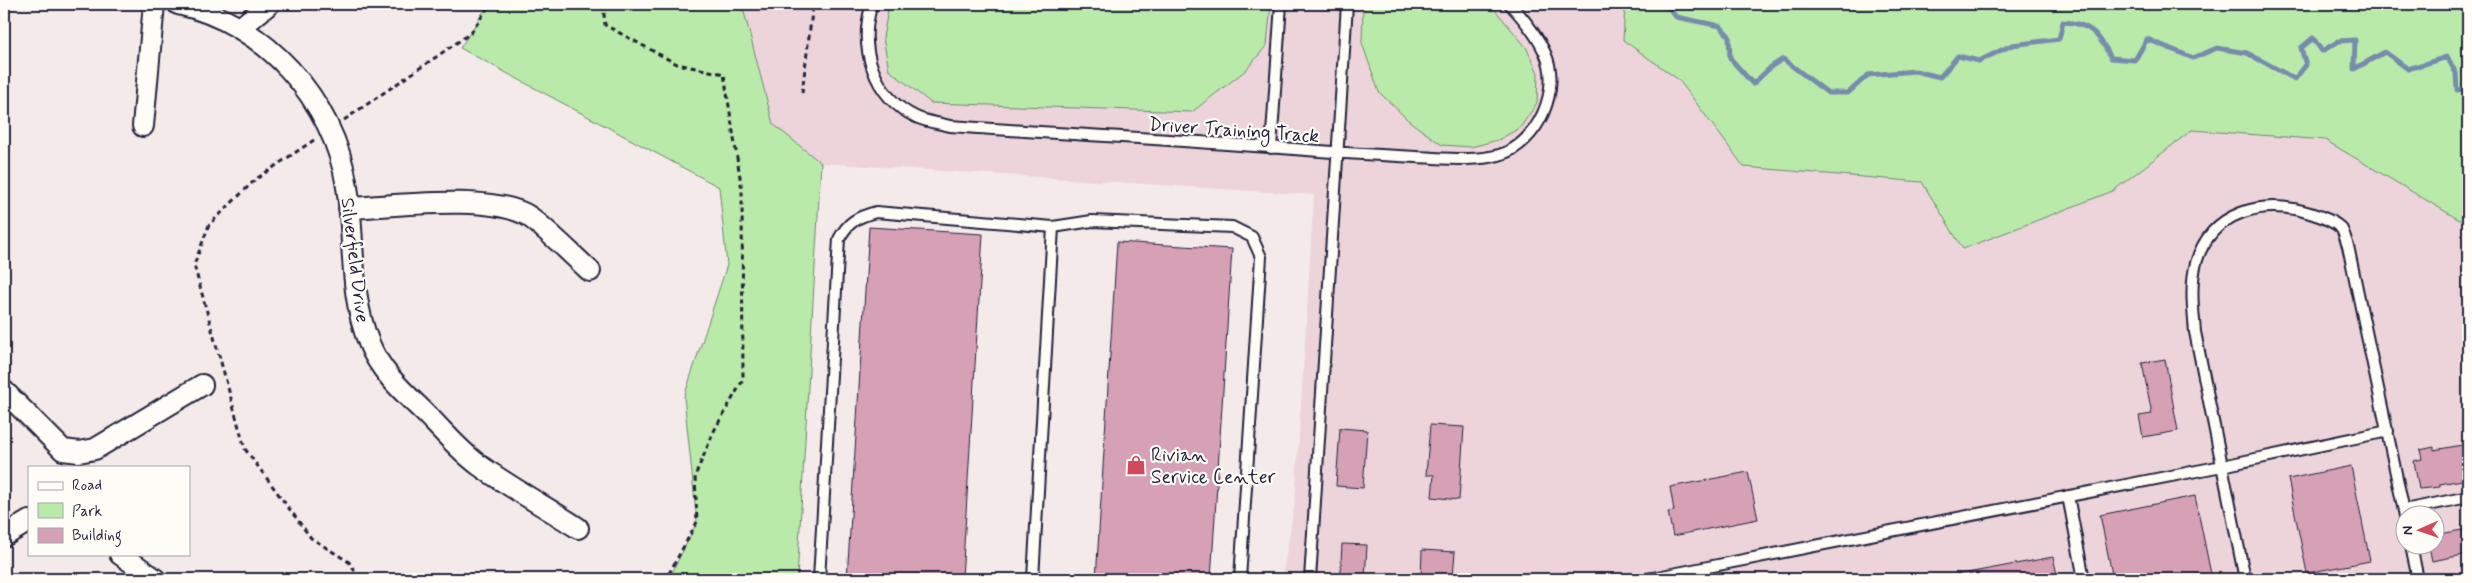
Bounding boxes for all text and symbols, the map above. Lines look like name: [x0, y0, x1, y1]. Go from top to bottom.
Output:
street label: Driver Training Track: [1148, 112, 1320, 151]
street label: Silverfield Drive: [334, 196, 375, 324]
place label: Rivian Service Center: [1151, 443, 1275, 490]
shop icon: Rivian Service Center: [1125, 454, 1147, 476]
legend: [28, 466, 190, 556]
text: Road: [72, 476, 102, 496]
text: Park: [72, 502, 102, 522]
north arrow: [2394, 506, 2444, 556]
text: N: [2399, 525, 2417, 535]
text: Building: [72, 526, 122, 547]

